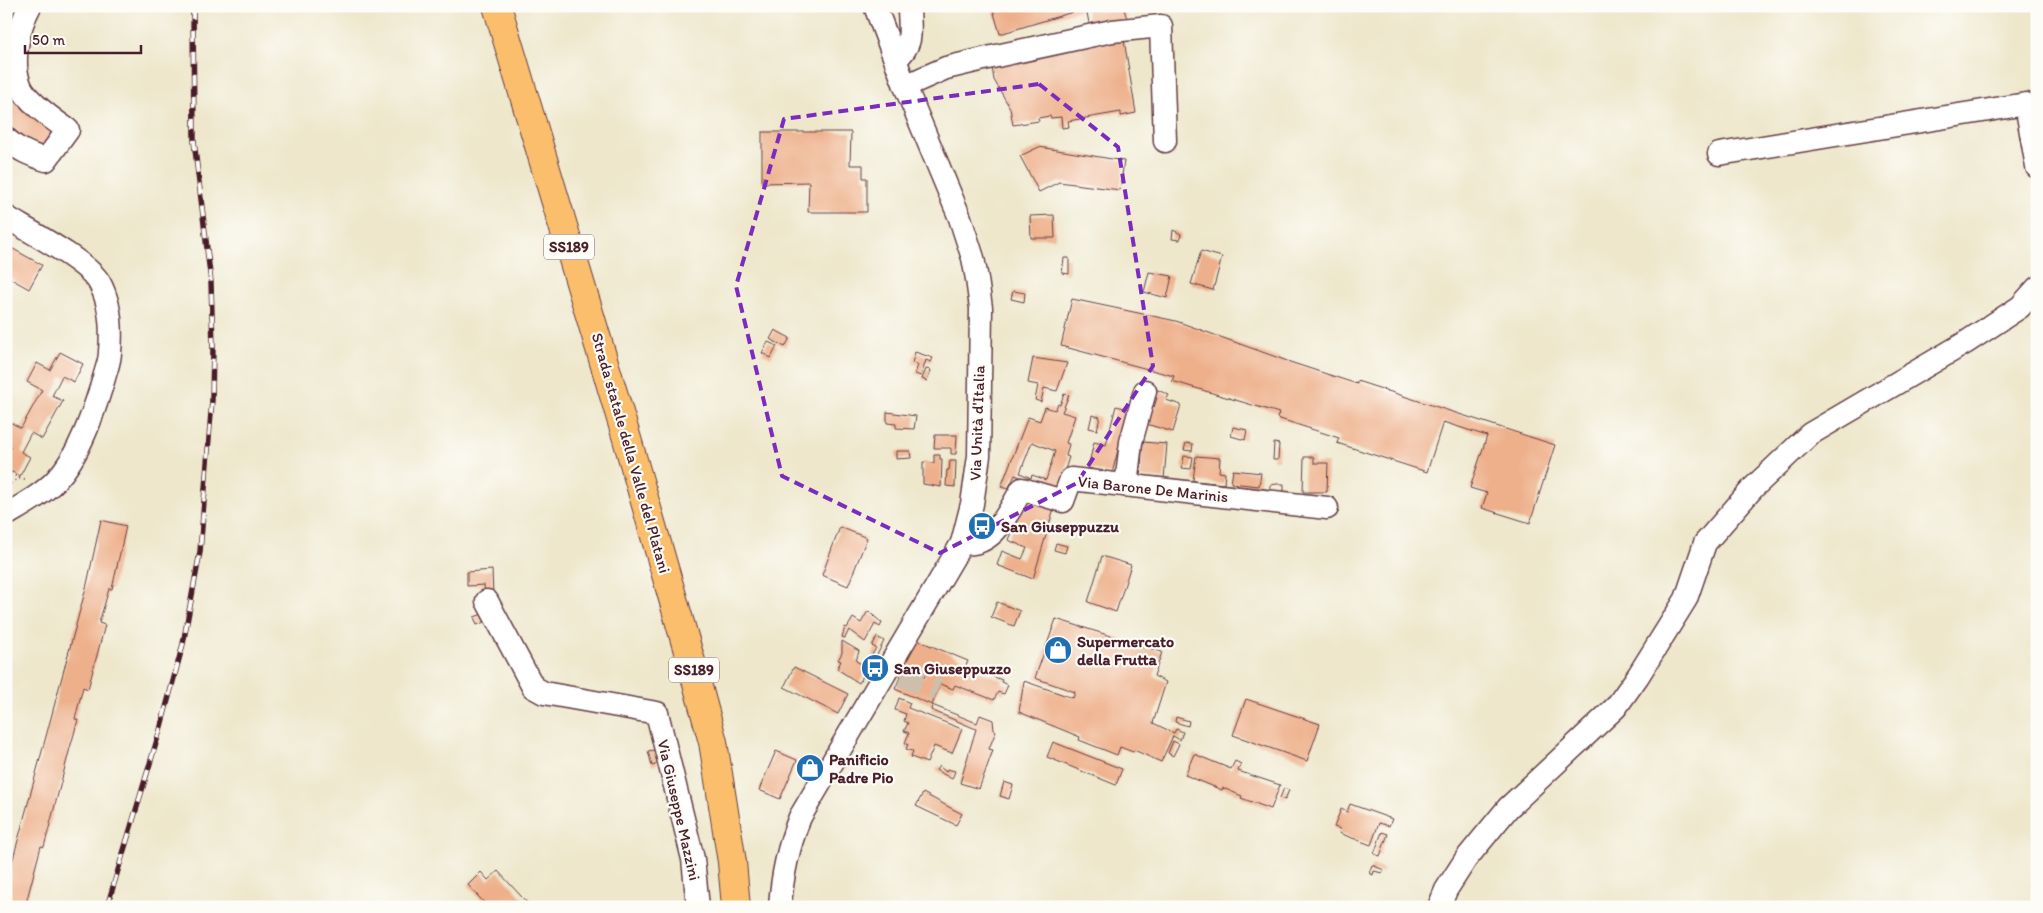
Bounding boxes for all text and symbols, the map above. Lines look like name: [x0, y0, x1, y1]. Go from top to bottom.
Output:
scale bar: [25, 22, 141, 54]
text: 50 m: [32, 31, 65, 49]
road number: SS189: [544, 234, 594, 260]
street label: Strada statale della Valle del Platani: [588, 331, 674, 575]
street label: Via Unità d'Italia: [965, 364, 989, 481]
street label: Via Barone De Marinis: [1077, 472, 1229, 506]
bus stop icon: San Giuseppuzzu: [967, 511, 997, 541]
place label: San Giuseppuzzu: [1001, 517, 1119, 537]
place label: Supermercato della Frutta: [1077, 632, 1174, 669]
shop icon: Supermercato della Frutta: [1043, 635, 1073, 665]
bus stop icon: San Giuseppuzzo: [860, 653, 890, 683]
road number: SS189: [669, 658, 719, 682]
place label: San Giuseppuzzo: [894, 659, 1011, 679]
street label: Via Giuseppe Mazzini: [654, 738, 704, 882]
place label: Panificio Padre Pio: [829, 750, 893, 787]
shop icon: Panificio Padre Pio: [795, 753, 825, 783]

